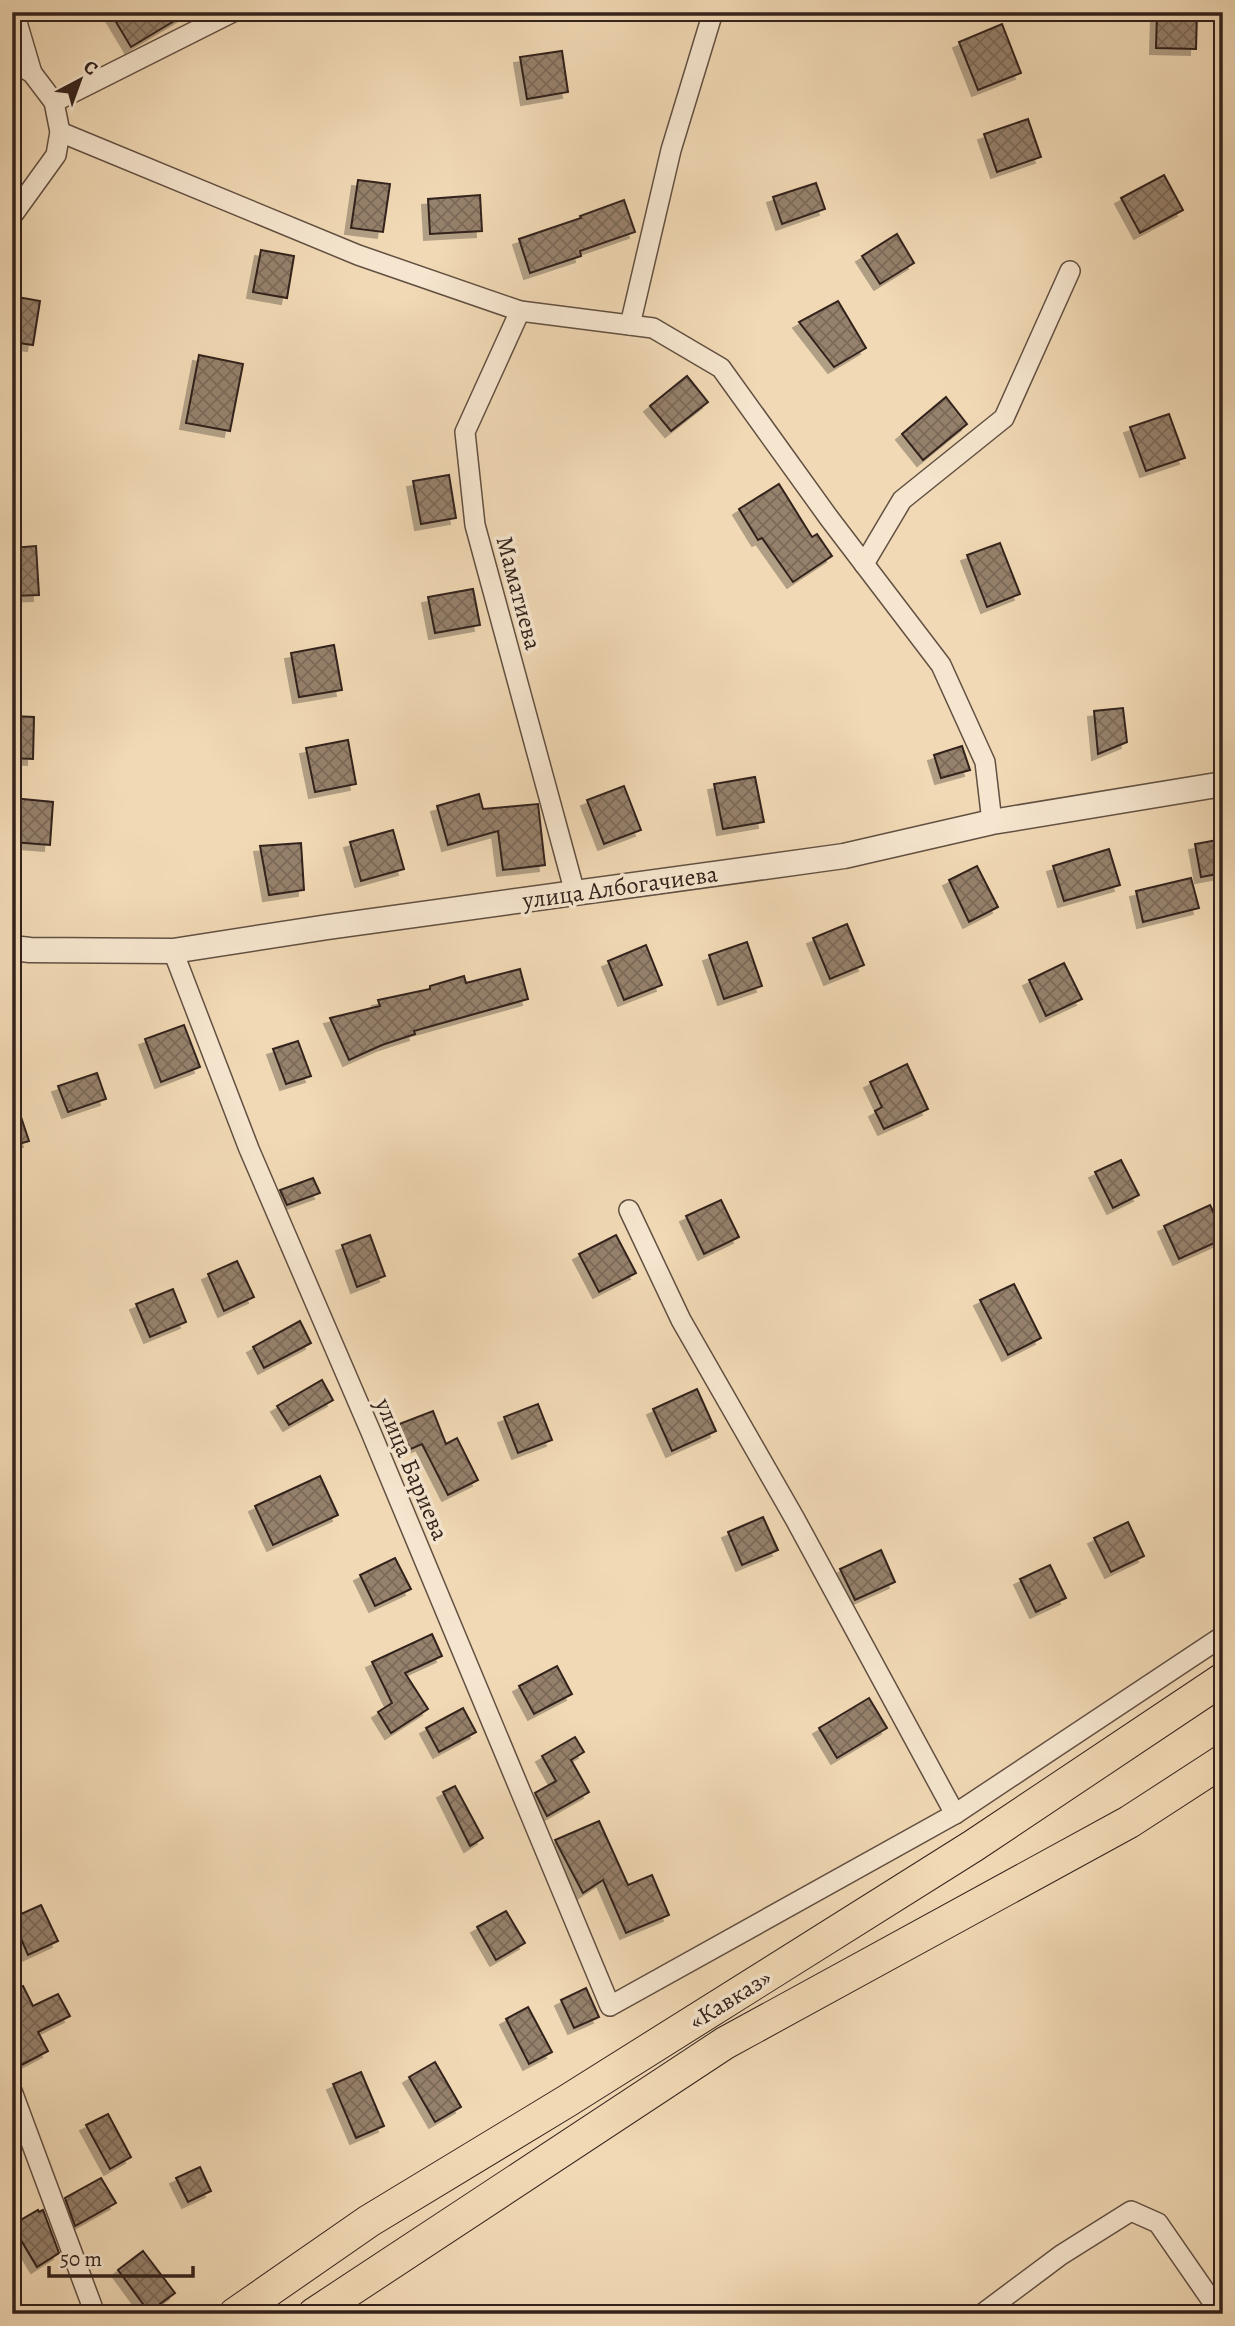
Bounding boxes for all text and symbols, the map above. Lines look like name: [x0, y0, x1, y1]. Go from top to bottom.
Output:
north arrow: [46, 46, 116, 116]
text: С: [78, 54, 103, 82]
street label: Маматиева: [488, 533, 550, 653]
street label: улица Албогачиева: [519, 857, 720, 917]
street label: улица Бариева: [367, 1392, 456, 1545]
street label: «Кавказ»: [683, 1961, 777, 2037]
scale bar: [49, 2235, 192, 2279]
text: 50 m: [60, 2245, 102, 2273]

